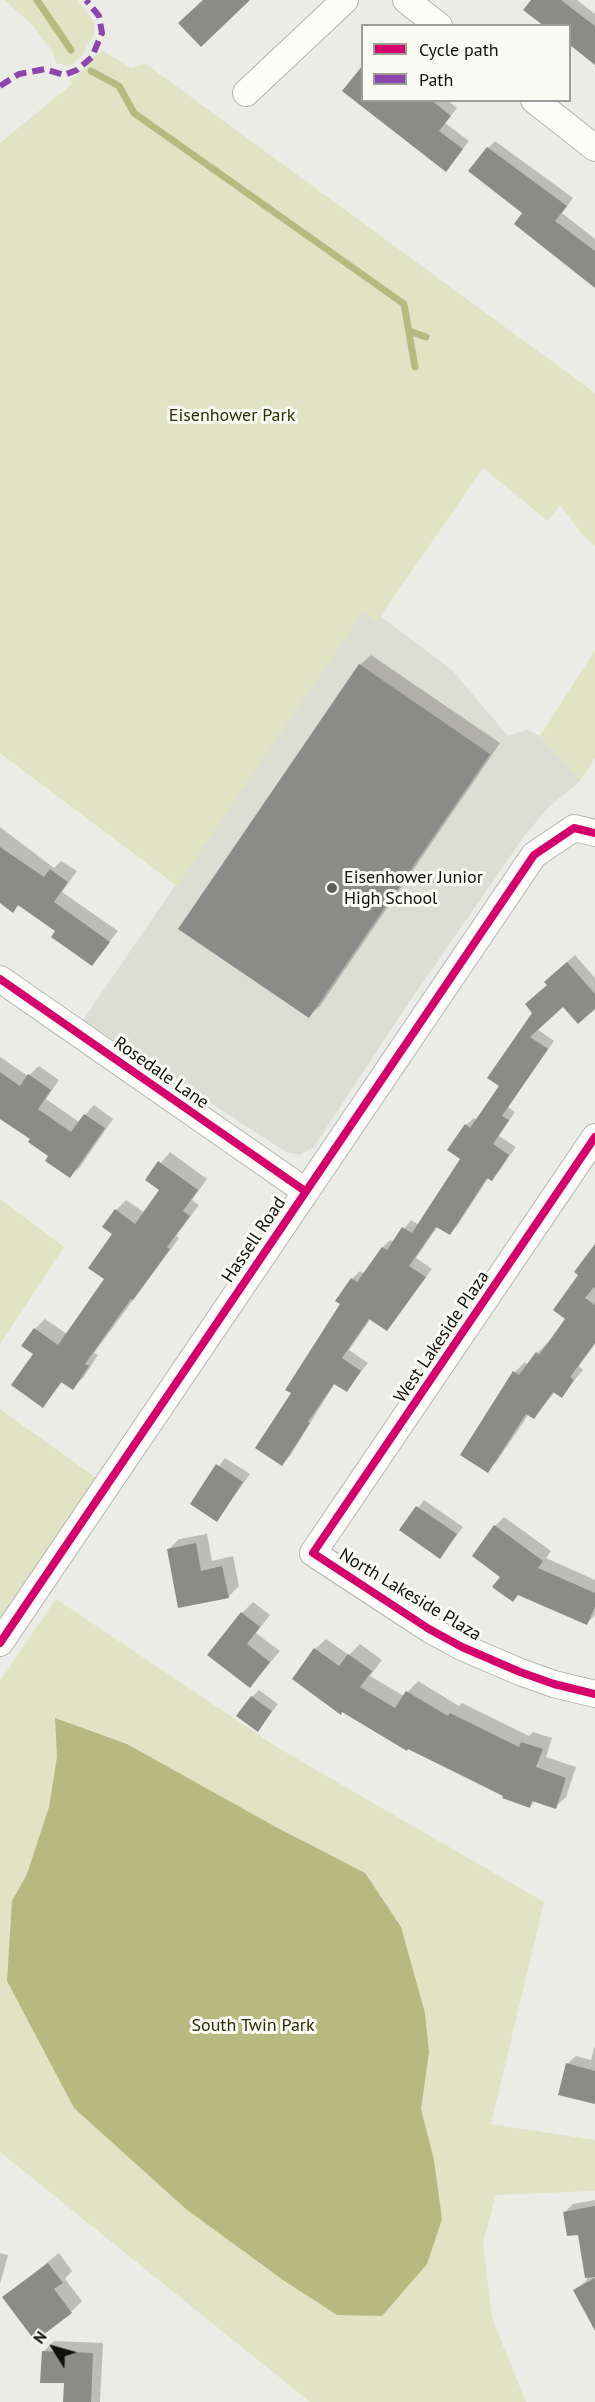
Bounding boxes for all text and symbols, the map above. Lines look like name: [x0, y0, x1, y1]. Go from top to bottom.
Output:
legend: [361, 24, 571, 102]
text: Cycle path: [419, 38, 499, 61]
text: Path: [419, 68, 453, 91]
park label: Eisenhower Park: [169, 405, 295, 427]
place label: Eisenhower Junior High School: [344, 867, 483, 910]
marker: Eisenhower Junior High School: [325, 881, 339, 895]
street label: Rosedale Lane: [109, 1032, 213, 1114]
street label: Hassell Road: [217, 1193, 291, 1287]
street label: West Lakeside Plaza: [390, 1267, 494, 1407]
street label: North Lakeside Plaza: [335, 1544, 485, 1646]
park label: South Twin Park: [191, 2015, 315, 2037]
north arrow: [24, 2318, 84, 2378]
text: N: [28, 2327, 51, 2347]

